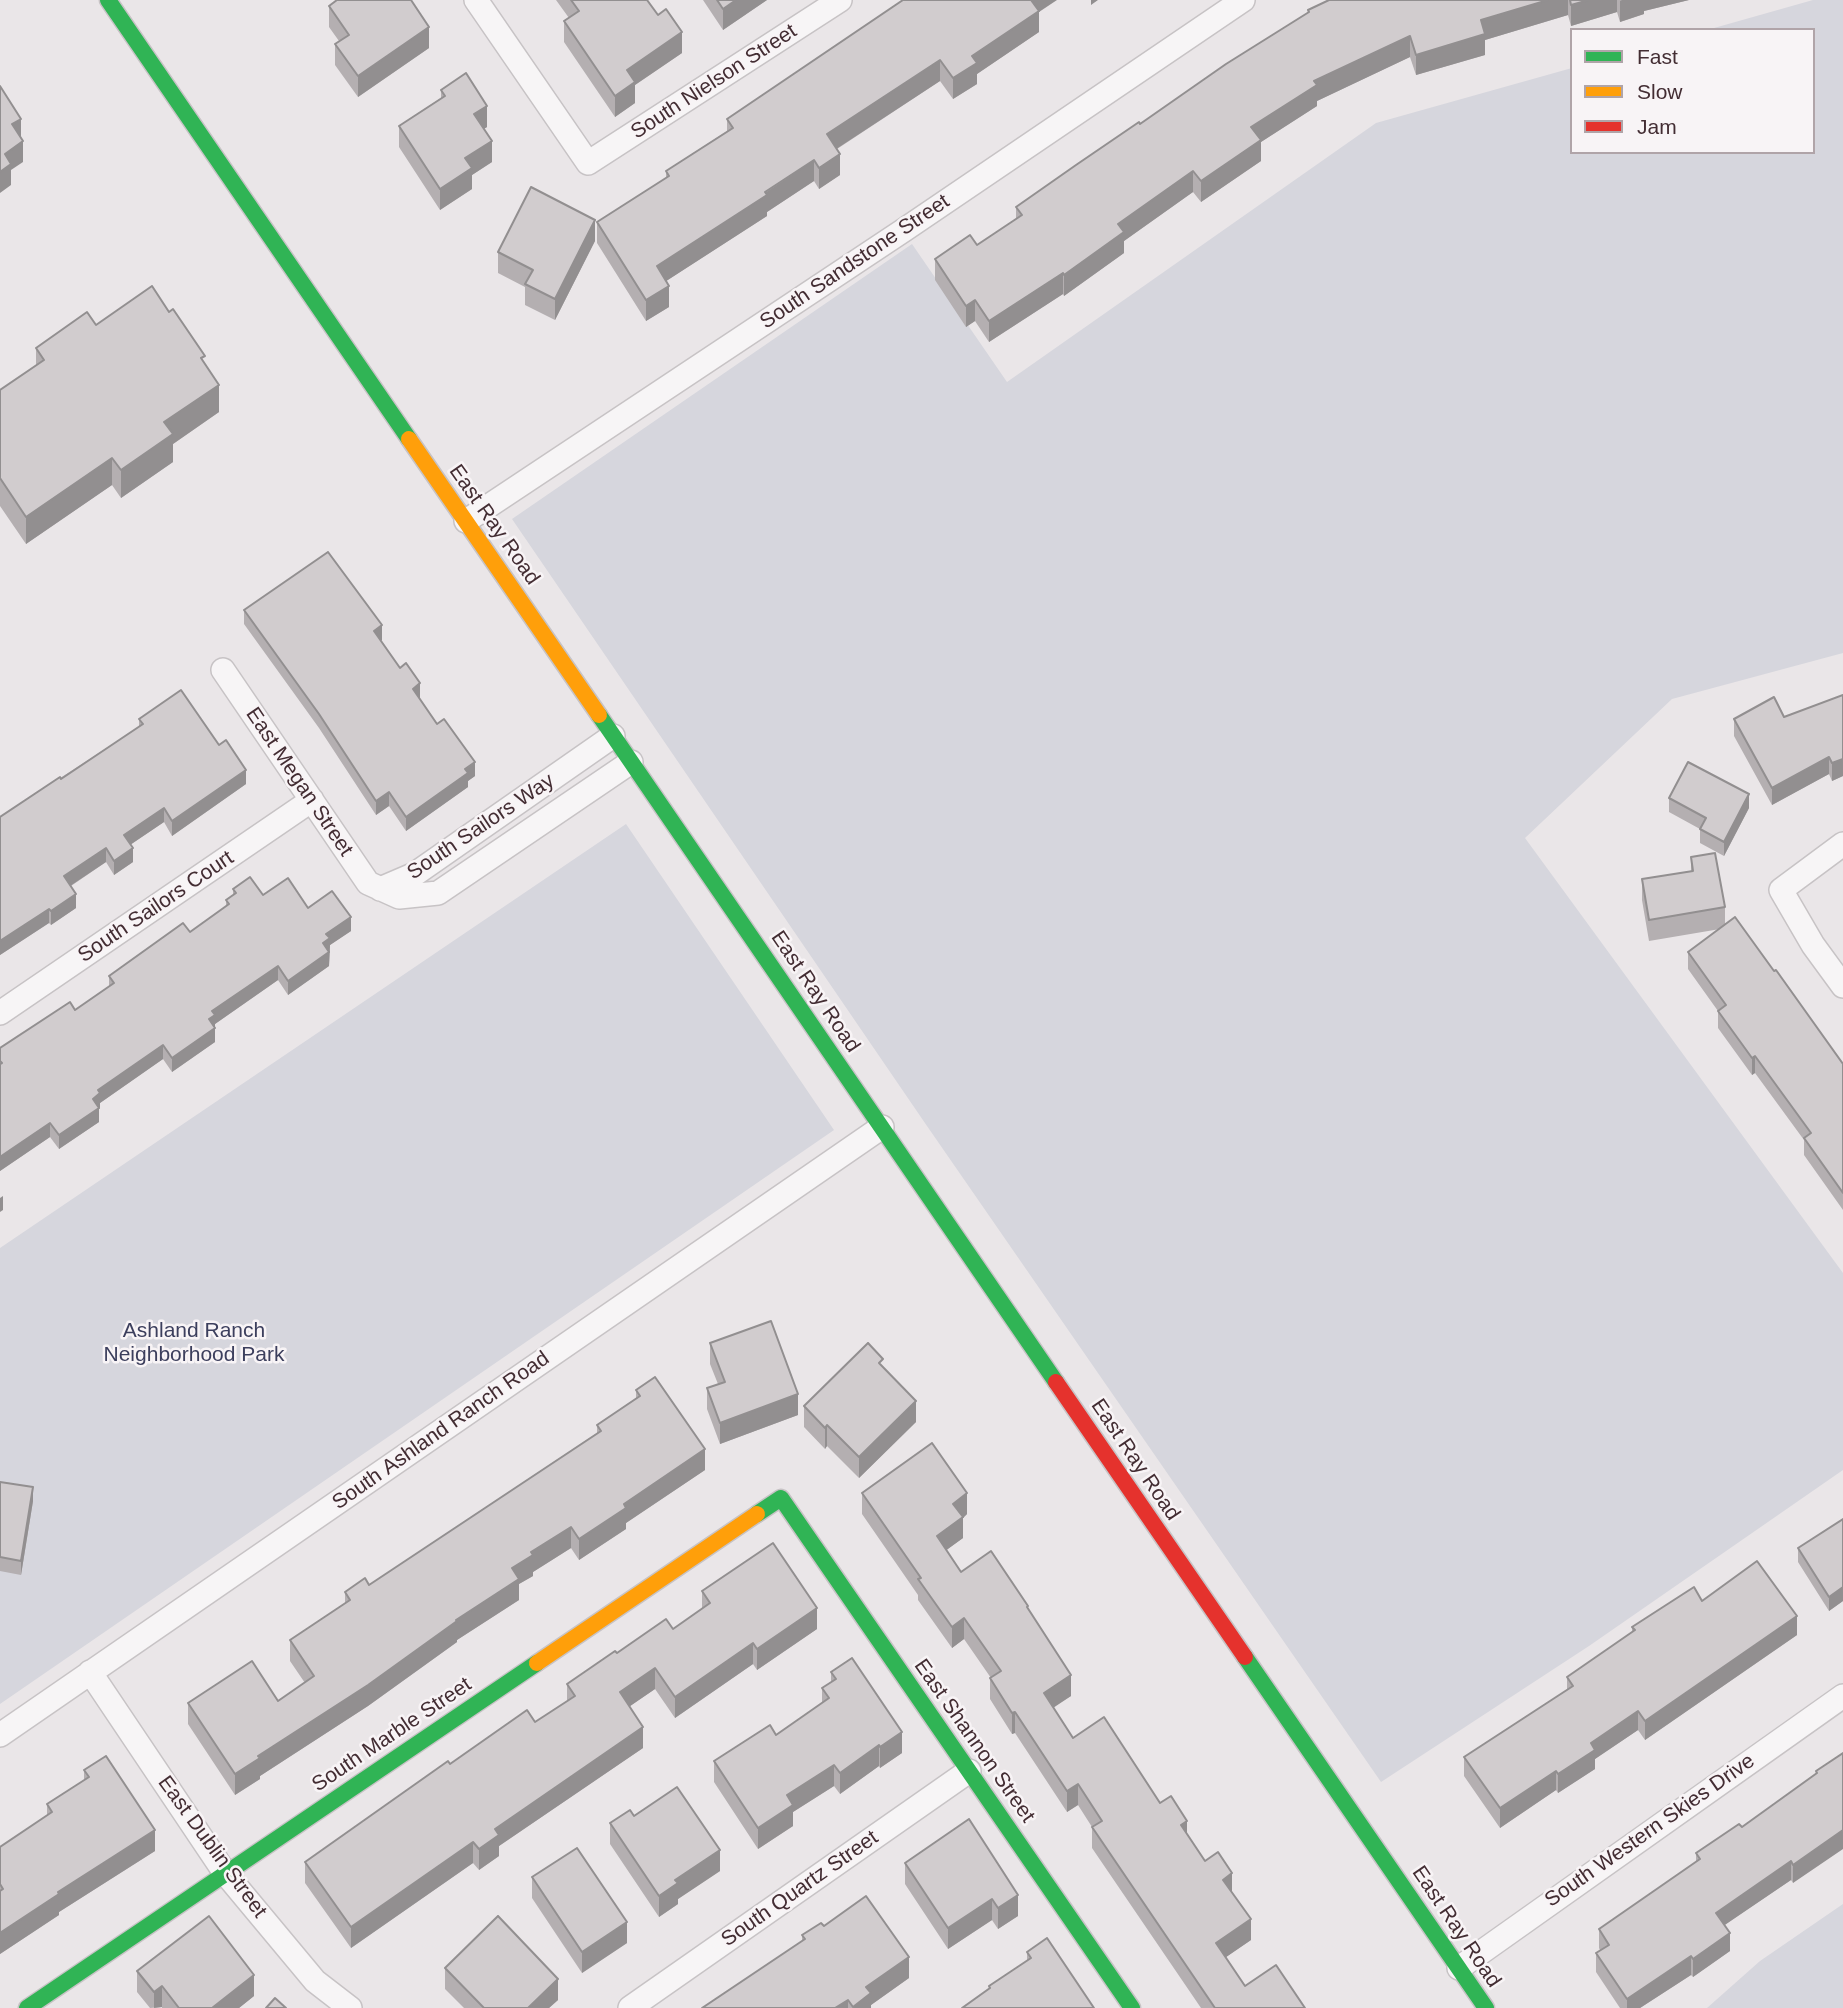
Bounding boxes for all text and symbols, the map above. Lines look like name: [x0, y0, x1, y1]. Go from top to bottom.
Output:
street label: South Nielson Street: [626, 19, 802, 145]
legend: [1570, 28, 1815, 154]
text: Fast: [1637, 45, 1678, 68]
text: Slow: [1637, 80, 1683, 103]
text: Jam: [1637, 115, 1677, 138]
street label: South Sandstone Street: [756, 189, 954, 335]
street label: East Ray Road: [443, 460, 545, 590]
street label: East Megan Street: [240, 703, 358, 861]
street label: South Sailors Way: [403, 768, 559, 886]
street label: South Sailors Court: [73, 846, 239, 968]
street label: East Ray Road: [765, 926, 865, 1058]
park label: Ashland Ranch Neighborhood Park: [104, 1318, 284, 1368]
street label: South Ashland Ranch Road: [328, 1346, 554, 1516]
street label: East Ray Road: [1085, 1394, 1185, 1526]
street label: East Shannon Street: [908, 1654, 1040, 1828]
street label: South Marble Street: [308, 1672, 476, 1798]
street label: South Western Skies Drive: [1540, 1749, 1760, 1913]
street label: East Dublin Street: [152, 1771, 272, 1923]
street label: South Quartz Street: [717, 1825, 883, 1953]
street label: East Ray Road: [1406, 1861, 1506, 1993]

